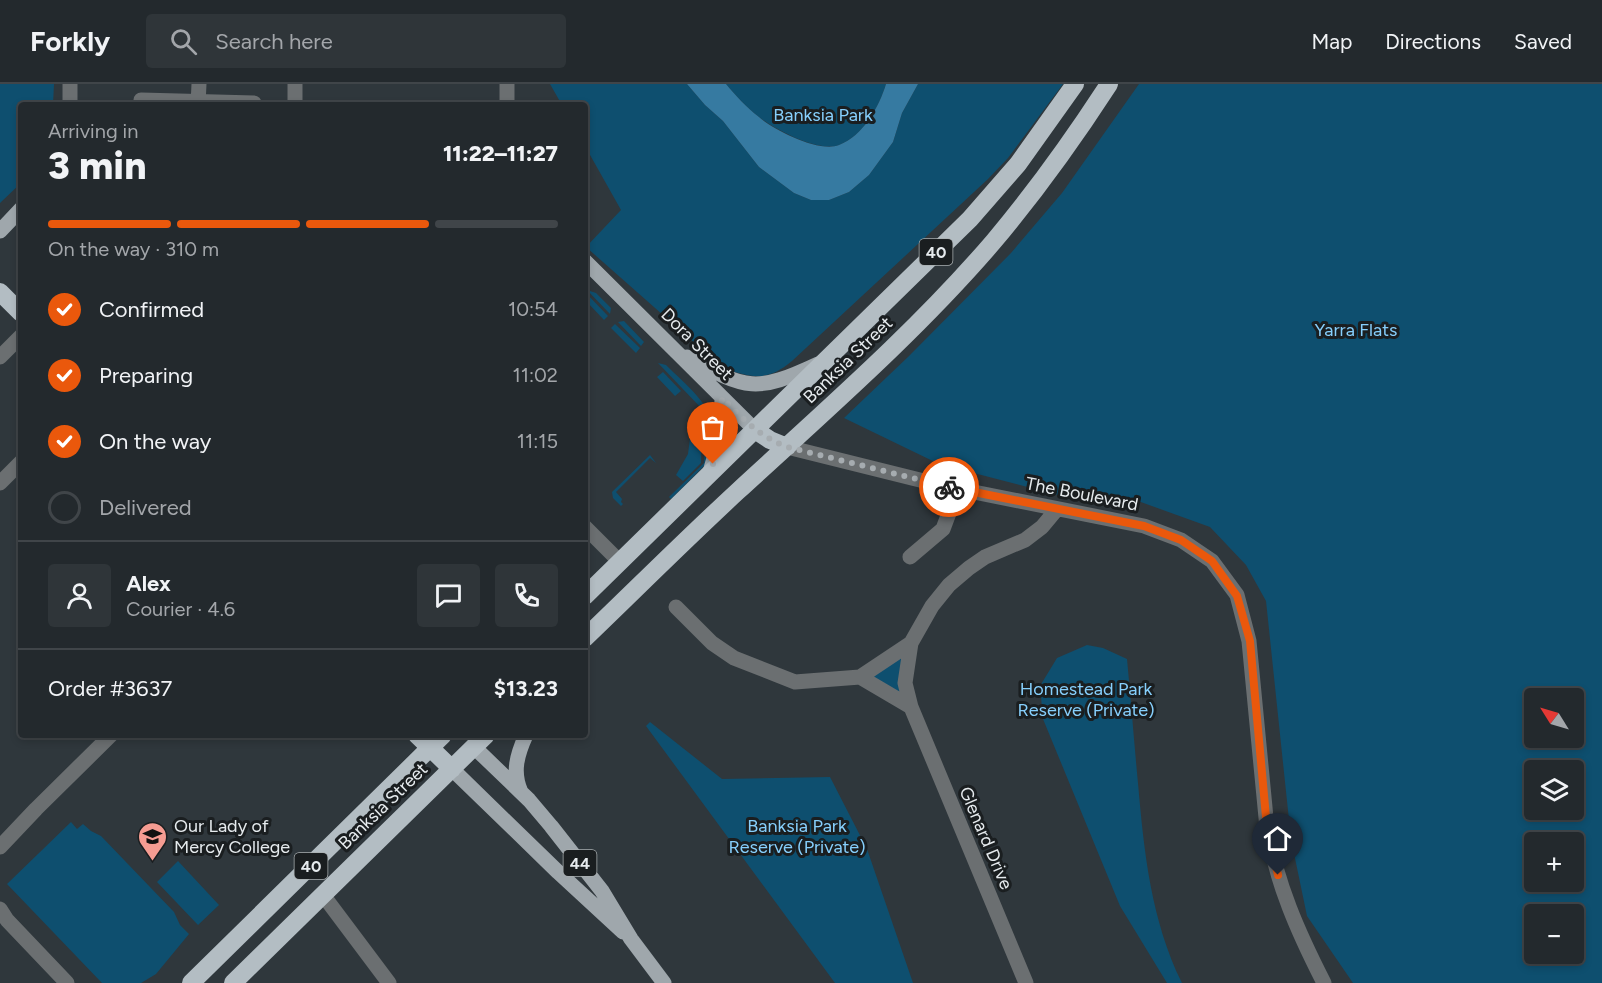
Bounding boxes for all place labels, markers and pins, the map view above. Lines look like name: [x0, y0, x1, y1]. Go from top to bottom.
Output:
pin: [687, 402, 738, 464]
pin: [1252, 813, 1303, 875]
place label: Our Lady of Mercy College: [174, 815, 290, 858]
school or university icon: Our Lady of Mercy College: [137, 820, 169, 862]

